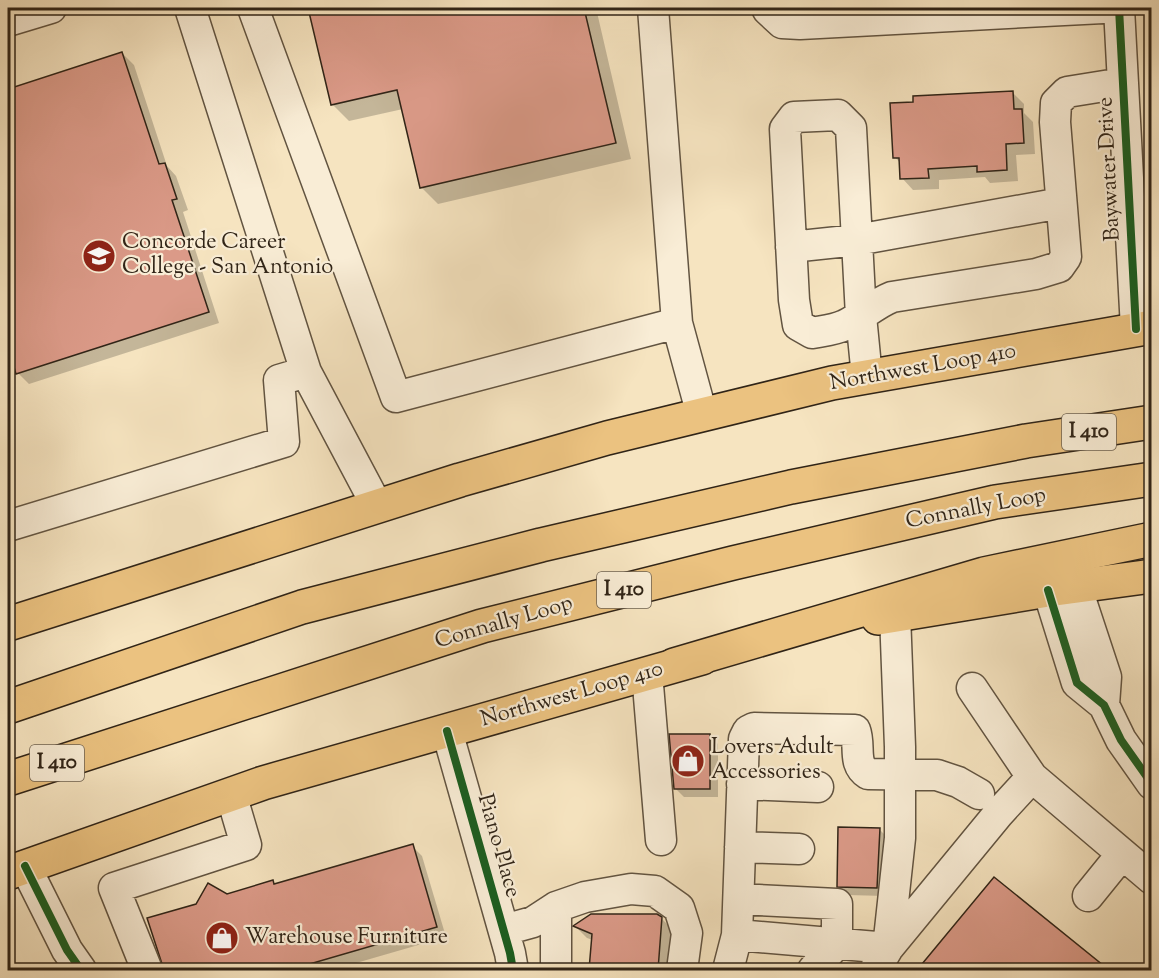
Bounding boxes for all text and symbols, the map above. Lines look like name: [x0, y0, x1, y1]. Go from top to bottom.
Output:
street label: Baywater Drive: [1090, 96, 1130, 242]
place label: Concorde Career College - San Antonio: [122, 227, 333, 284]
school or university icon: Concorde Career College - San Antonio: [81, 238, 117, 274]
street label: Northwest Loop 410: [827, 336, 1019, 400]
road number: I 410: [1062, 414, 1116, 450]
street label: Connally Loop: [903, 480, 1049, 538]
road number: I 410: [597, 572, 651, 608]
street label: Connally Loop: [431, 588, 577, 658]
street label: Northwest Loop 410: [477, 654, 667, 736]
place label: Lovers Adult Accessories: [711, 732, 834, 789]
shop icon: Lovers Adult Accessories: [670, 743, 706, 779]
road number: I 410: [30, 745, 84, 781]
street label: Piano Place: [468, 790, 528, 902]
shop icon: Warehouse Furniture: [204, 920, 240, 956]
place label: Warehouse Furniture: [245, 922, 448, 954]

